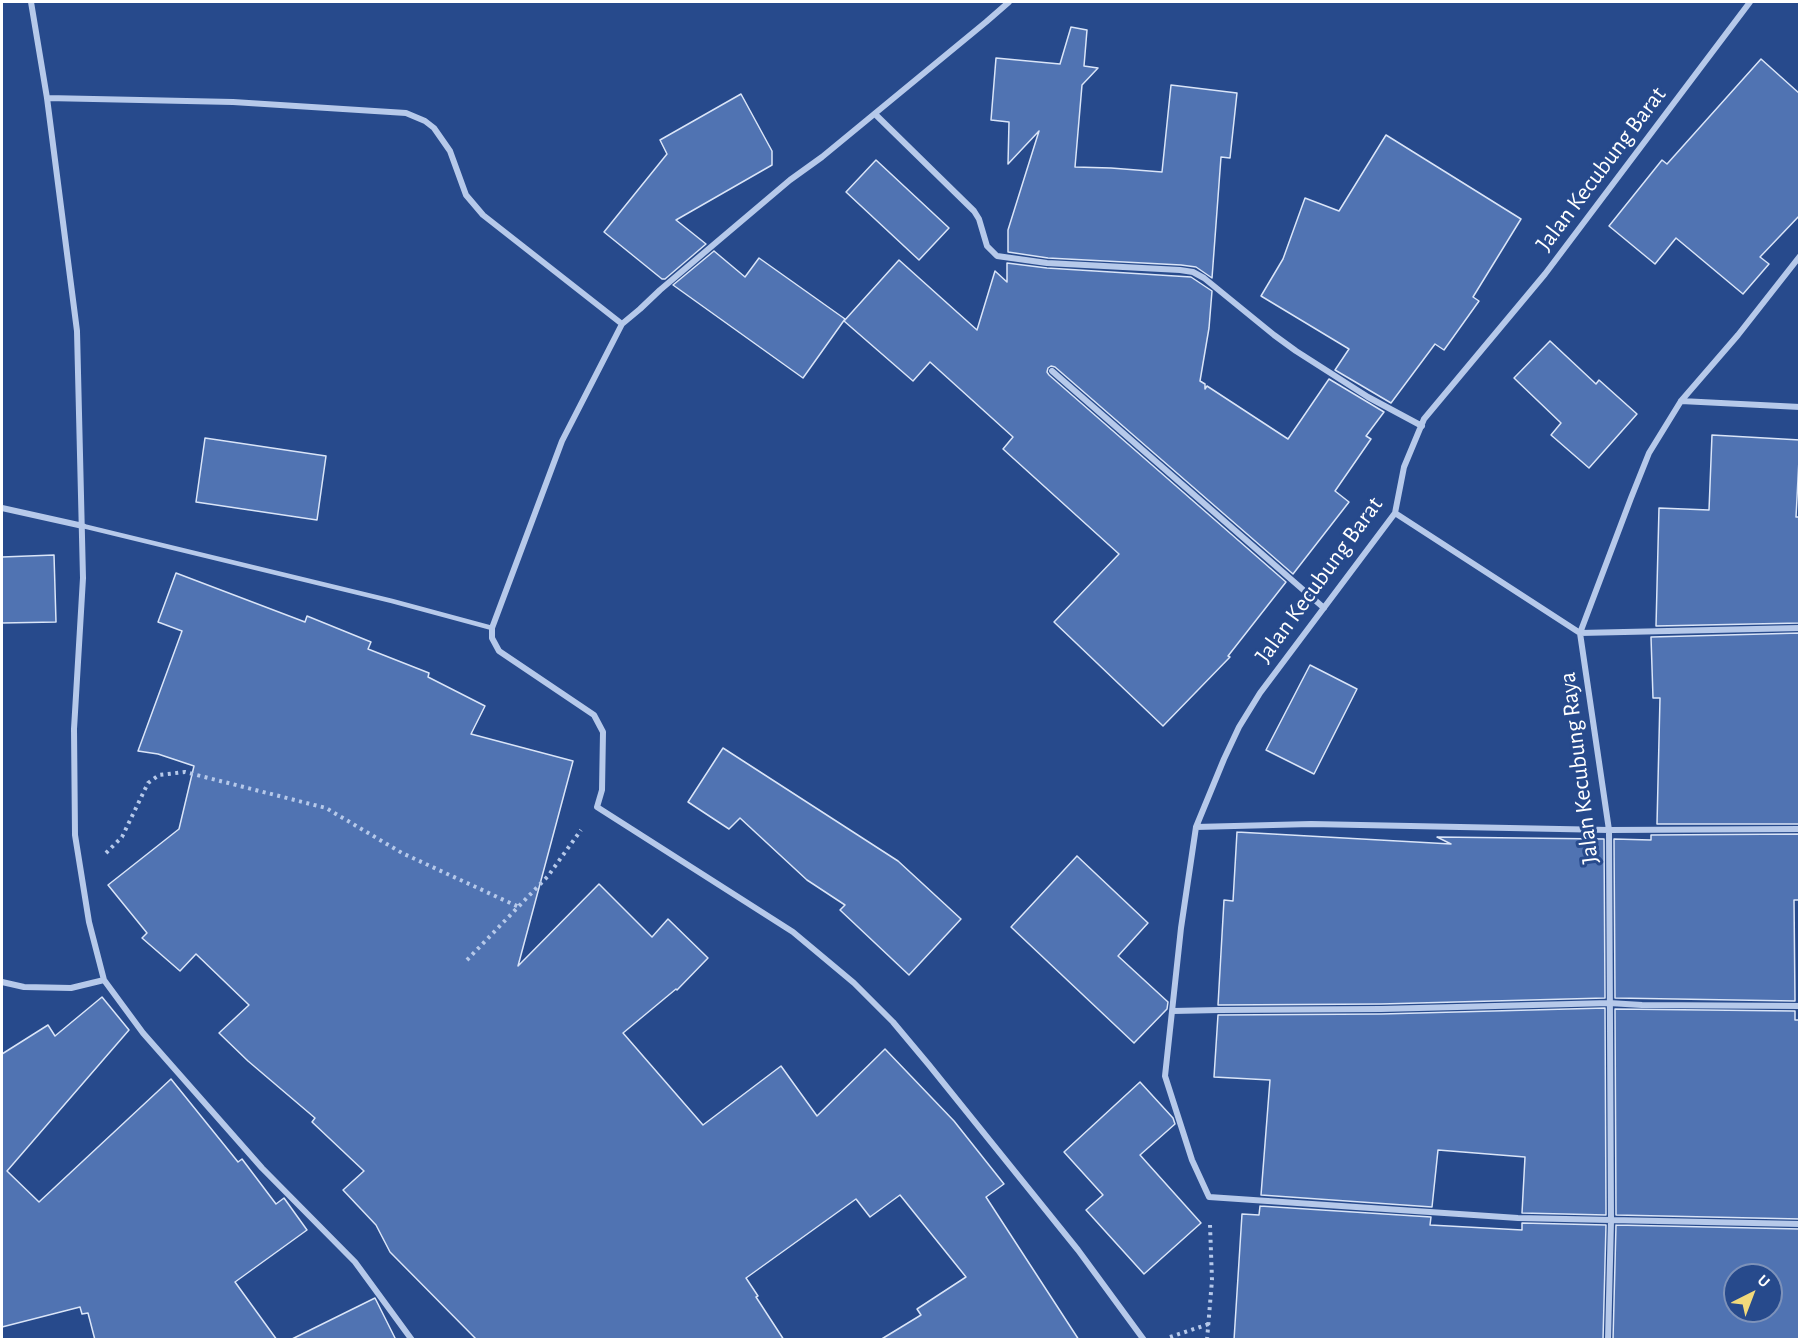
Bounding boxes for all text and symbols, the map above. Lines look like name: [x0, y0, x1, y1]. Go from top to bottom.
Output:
street label: Jalan Kecubung Barat: [1530, 81, 1672, 257]
street label: Jalan Kecubung Barat: [1249, 491, 1389, 669]
street label: Jalan Kecubung Raya: [1553, 670, 1605, 866]
north arrow: [1723, 1263, 1783, 1323]
text: U: [1755, 1272, 1773, 1290]

